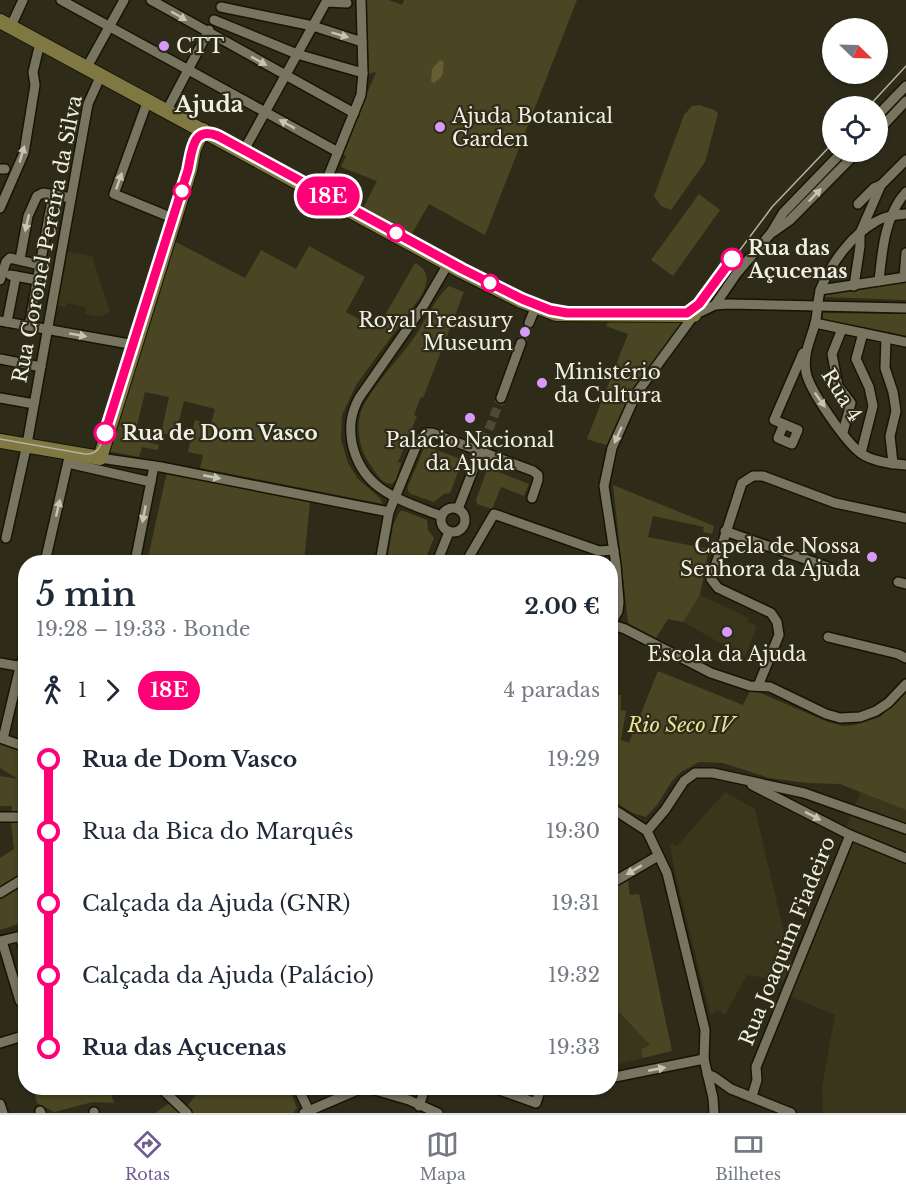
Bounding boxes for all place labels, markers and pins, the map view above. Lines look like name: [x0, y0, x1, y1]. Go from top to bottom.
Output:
place label: CTT: [176, 34, 224, 58]
marker: CTT: [157, 39, 171, 53]
place label: Ajuda Botanical Garden: [451, 104, 613, 151]
marker: Ajuda Botanical Garden: [433, 120, 447, 134]
unlabelled marker: [173, 182, 191, 200]
unlabelled marker: [387, 224, 405, 242]
place label: Rua das Açucenas: [747, 236, 848, 283]
marker: Rua das Açucenas: [721, 248, 743, 270]
unlabelled marker: [481, 274, 499, 292]
place label: Royal Treasury Museum: [358, 308, 514, 355]
marker: Royal Treasury Museum: [518, 325, 532, 339]
place label: Ministério da Cultura: [554, 360, 663, 407]
marker: Ministério da Cultura: [535, 376, 549, 390]
marker: Palácio Nacional da Ajuda: [463, 411, 477, 425]
place label: Rua de Dom Vasco: [122, 421, 318, 445]
marker: Rua de Dom Vasco: [94, 422, 116, 444]
place label: Palácio Nacional da Ajuda: [386, 428, 554, 475]
place label: Capela de Nossa Senhora da Ajuda: [680, 534, 861, 581]
marker: Capela de Nossa Senhora da Ajuda: [865, 550, 879, 564]
marker: Escola da Ajuda: [720, 625, 734, 639]
place label: Escola da Ajuda: [647, 642, 808, 666]

